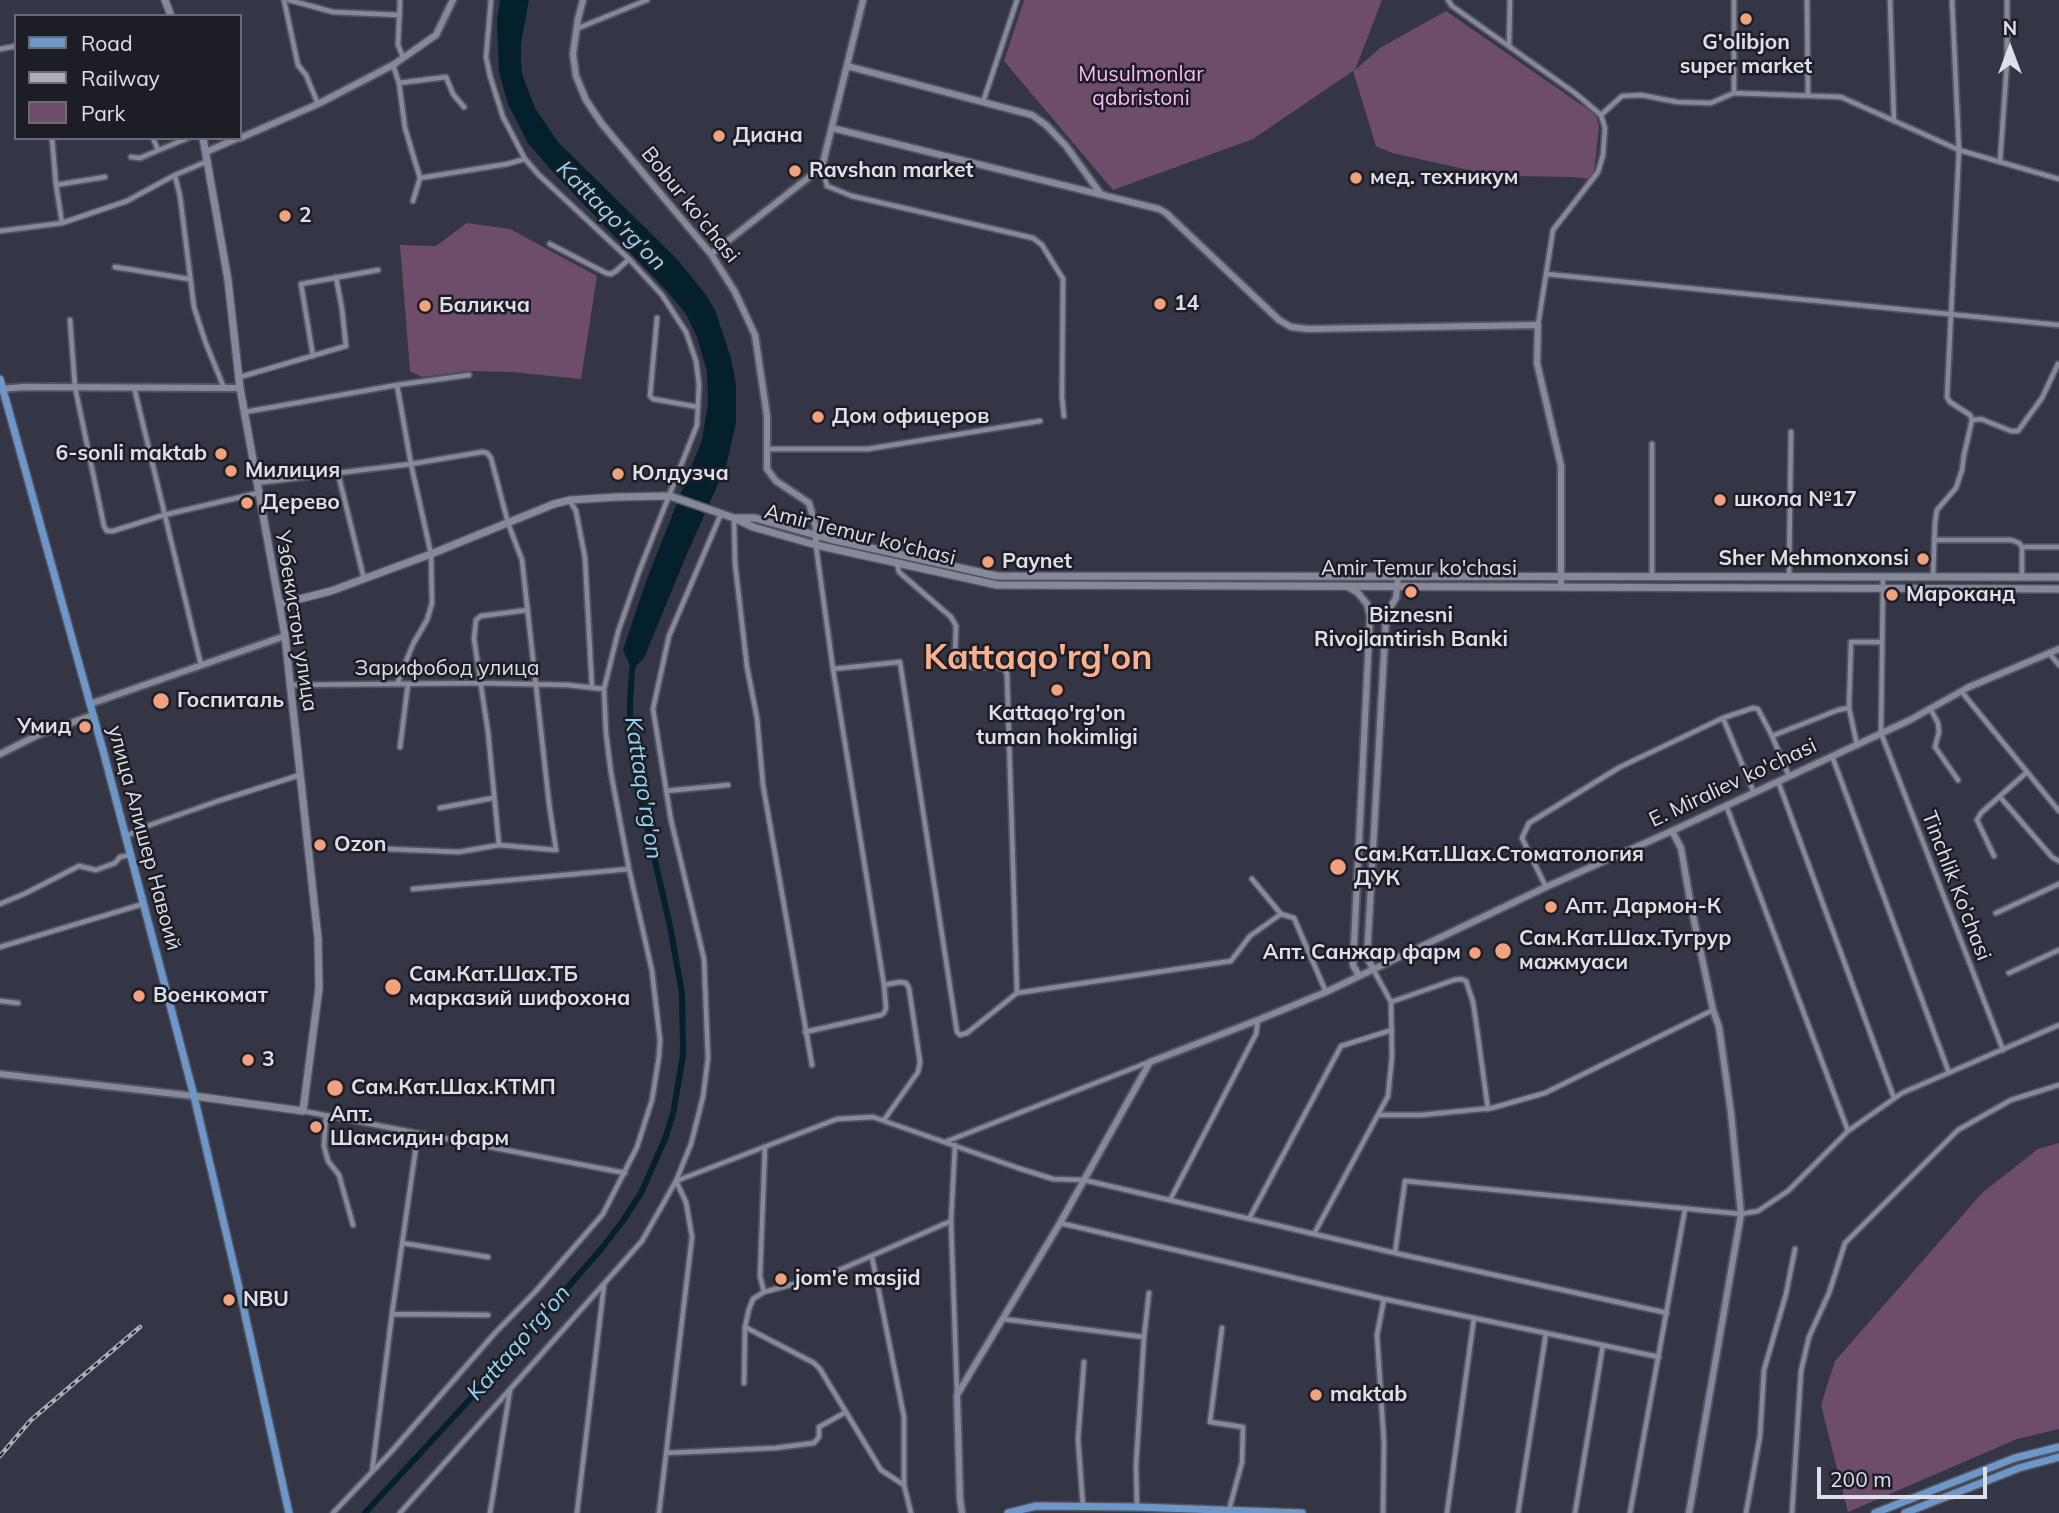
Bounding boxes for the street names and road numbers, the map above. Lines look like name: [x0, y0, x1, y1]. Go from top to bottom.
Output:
street label: Bobur ko'chasi: [636, 142, 744, 268]
street label: Amir Temur ko'chasi: [762, 499, 958, 571]
street label: Узбекистон улица: [269, 529, 323, 713]
street label: Amir Temur ko'chasi: [1321, 556, 1517, 582]
street label: Зарифобод улица: [354, 656, 540, 682]
street label: улица Алишер Навоий: [102, 723, 186, 953]
street label: E. Miraliev ko'chasi: [1645, 733, 1821, 833]
street label: Tinchlik Ko’chasi: [1916, 808, 1996, 964]

